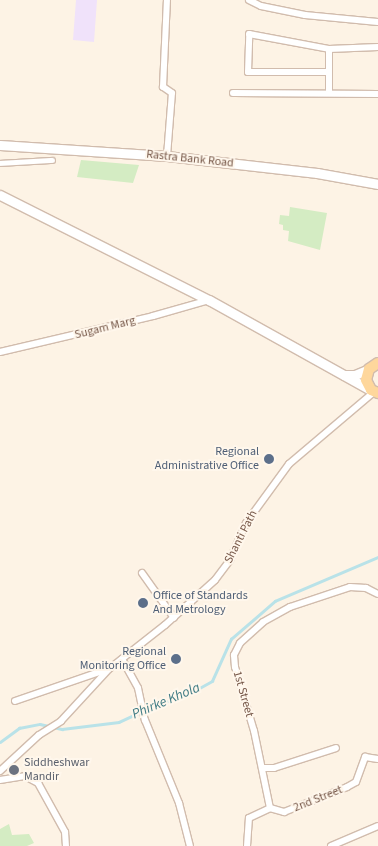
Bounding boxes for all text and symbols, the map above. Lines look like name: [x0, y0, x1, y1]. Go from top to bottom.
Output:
street label: Rastra Bank Road: [146, 147, 234, 171]
street label: Sugam Marg: [73, 314, 137, 342]
place label: Regional Administrative Office: [155, 445, 259, 473]
marker: Regional Administrative Office: [263, 453, 275, 465]
street label: Shanti Path: [221, 508, 261, 566]
place label: Office of Standards And Metrology: [153, 589, 248, 617]
marker: Office of Standards And Metrology: [137, 597, 149, 609]
place label: Regional Monitoring Office: [80, 645, 166, 673]
marker: Regional Monitoring Office: [170, 653, 182, 665]
street label: 1st Street: [230, 669, 256, 719]
water label: Phirke Khola: [129, 679, 203, 723]
place label: Siddheshwar Mandir: [24, 756, 89, 784]
marker: Siddheshwar Mandir: [8, 764, 20, 776]
street label: 2nd Street: [291, 783, 345, 815]

